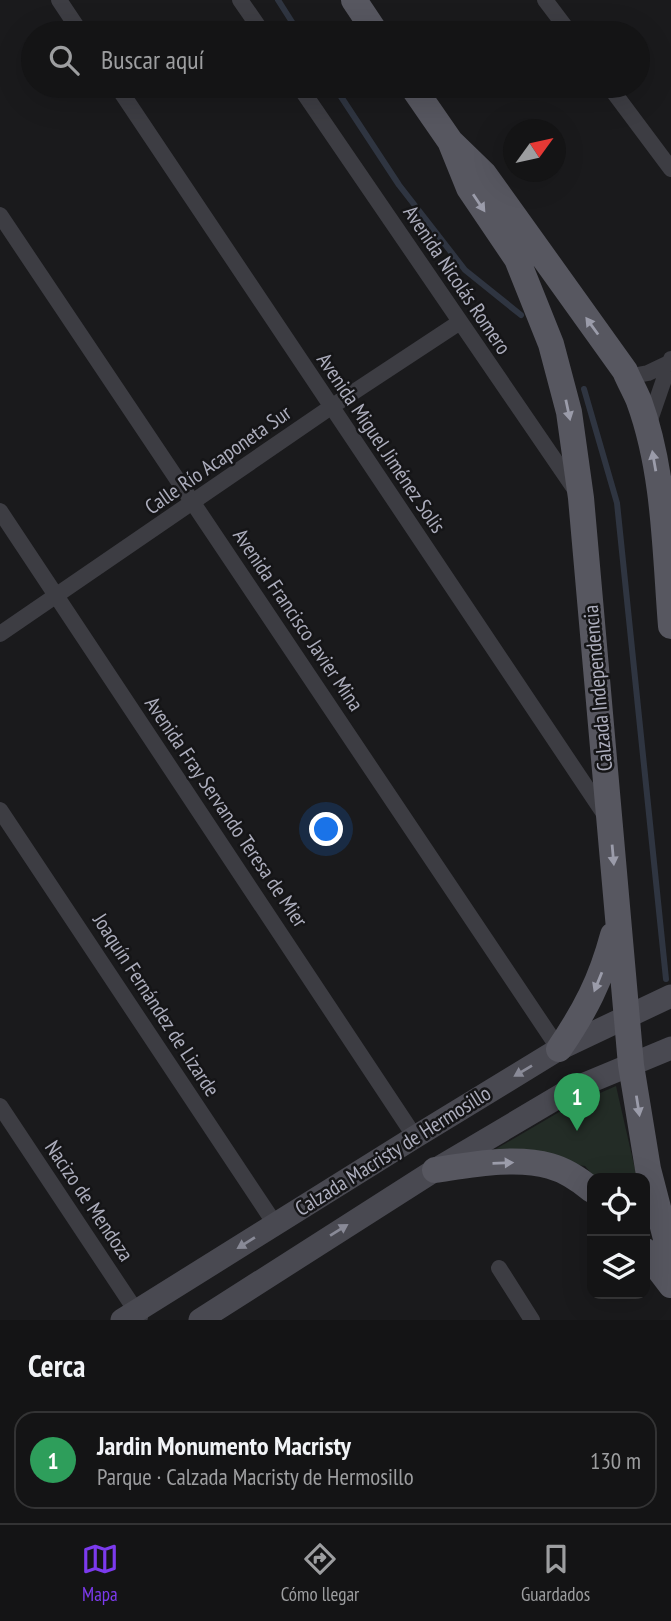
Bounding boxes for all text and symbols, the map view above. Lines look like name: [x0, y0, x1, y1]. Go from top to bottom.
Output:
search box: [21, 21, 650, 98]
icon: search: [45, 41, 83, 79]
text: Buscar aquí: [101, 43, 204, 76]
north arrow: [503, 119, 566, 182]
one-way arrow: [472, 194, 486, 212]
street label: Avenida Nicolás Romero: [398, 200, 517, 359]
one-way arrow: [586, 317, 600, 335]
street label: Avenida Miguel Jiménez Solis: [311, 347, 452, 538]
street label: Calle Río Acaponeta Sur: [139, 399, 296, 520]
one-way arrow: [562, 399, 573, 421]
one-way arrow: [648, 450, 659, 472]
street label: Avenida Francisco Javier Mina: [227, 523, 370, 716]
street label: Calzada Independencia: [577, 604, 618, 772]
street label: Avenida Fray Servando Teresa de Mier: [139, 691, 314, 932]
your location: [309, 812, 343, 846]
one-way arrow: [608, 845, 619, 867]
street label: Joaquín Fernández de Lizarde: [87, 907, 226, 1101]
one-way arrow: [593, 972, 604, 993]
one-way arrow: [513, 1065, 532, 1078]
pin: 1: [554, 1073, 600, 1131]
street label: Calzada Macristy de Hermosillo: [290, 1079, 496, 1222]
one-way arrow: [633, 1095, 644, 1117]
street label: Nacizo de Mendoza: [39, 1135, 140, 1266]
one-way arrow: [492, 1157, 514, 1168]
map controls: [587, 1173, 650, 1299]
button: locate: [587, 1173, 650, 1236]
one-way arrow: [330, 1224, 349, 1237]
one-way arrow: [236, 1236, 256, 1249]
button: layers: [587, 1236, 650, 1299]
text: Cerca: [28, 1346, 85, 1385]
text: Jardin Monumento Macristy: [97, 1429, 351, 1462]
text: 1: [48, 1446, 59, 1475]
text: 130 m: [590, 1446, 641, 1475]
text: Parque · Calzada Macristy de Hermosillo: [97, 1462, 414, 1491]
tab: Mapa: [81, 1540, 119, 1606]
tab: Cómo llegar: [281, 1540, 359, 1606]
tab: Guardados: [521, 1540, 590, 1606]

